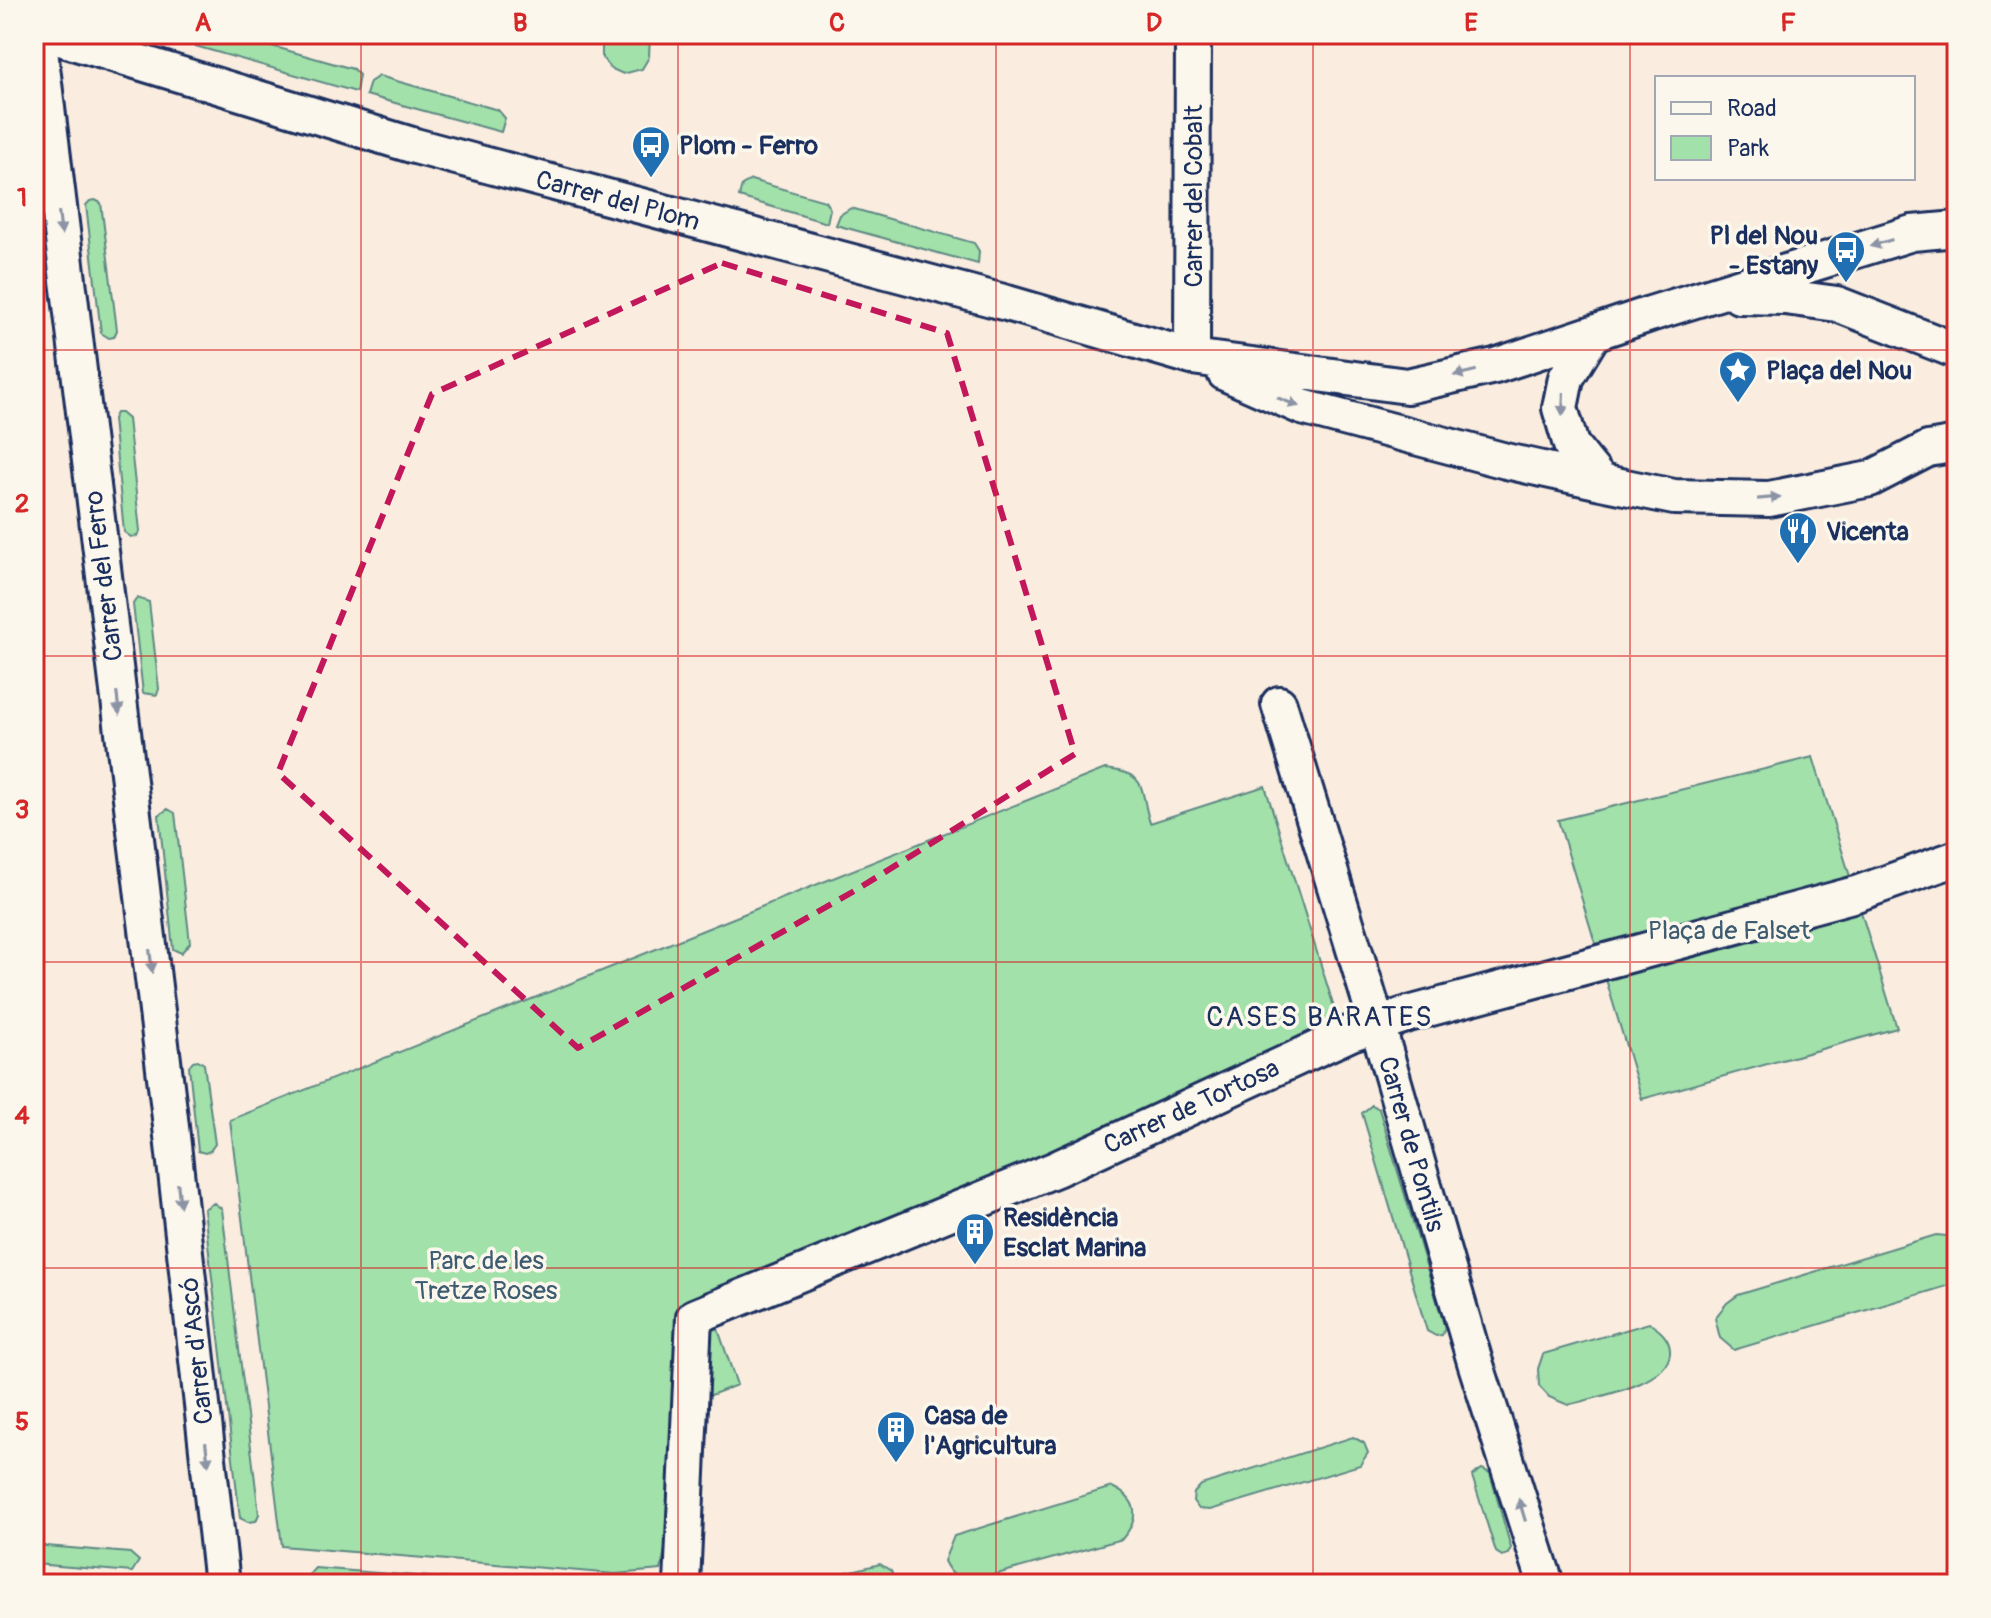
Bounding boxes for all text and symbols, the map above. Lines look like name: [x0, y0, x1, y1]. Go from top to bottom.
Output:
text: A: [195, 7, 212, 39]
text: B: [513, 7, 527, 39]
text: C: [829, 7, 845, 39]
text: D: [1146, 7, 1162, 39]
text: E: [1464, 7, 1478, 39]
text: F: [1780, 7, 1796, 39]
legend: [1655, 76, 1915, 180]
text: Road: [1727, 94, 1777, 123]
street label: Carrer del Cobalt: [1178, 104, 1210, 288]
bus stop icon: Plom - Ferro: [630, 124, 672, 179]
place label: Plom - Ferro: [679, 130, 818, 162]
text: Park: [1727, 134, 1769, 163]
street label: Carrer del Plom: [532, 164, 703, 238]
text: 1: [17, 182, 27, 214]
one-way arrow: [54, 211, 67, 236]
place label: Pl del Nou - Estany: [1710, 220, 1819, 282]
bus stop icon: Pl del Nou - Estany: [1825, 229, 1867, 284]
one-way arrow: [1868, 237, 1892, 250]
place icon: Plaça del Nou: [1717, 349, 1759, 404]
place label: Plaça del Nou: [1766, 355, 1912, 387]
one-way arrow: [1452, 367, 1477, 380]
one-way arrow: [1557, 391, 1569, 417]
one-way arrow: [1276, 395, 1300, 408]
text: 2: [15, 488, 29, 520]
street label: Carrer del Ferro: [78, 489, 130, 663]
one-way arrow: [1757, 491, 1782, 504]
restaurant icon: Vicenta: [1777, 510, 1819, 565]
place label: Vicenta: [1826, 516, 1909, 548]
one-way arrow: [112, 691, 125, 716]
text: 3: [15, 794, 29, 826]
park label: Plaça de Falset: [1648, 915, 1811, 947]
one-way arrow: [144, 949, 157, 974]
district label: CASES BARATES: [1206, 1000, 1434, 1035]
street label: Carrer de Tortosa: [1099, 1052, 1284, 1162]
street label: Carrer de Pontils: [1371, 1053, 1451, 1236]
text: 4: [14, 1100, 30, 1132]
one-way arrow: [172, 1183, 185, 1208]
place label: Residència Esclat Marina: [1003, 1202, 1146, 1264]
building icon: Residència Esclat Marina: [954, 1211, 996, 1266]
park label: Parc de les Tretze Roses: [415, 1245, 558, 1307]
street label: Carrer d'Ascó: [173, 1276, 221, 1426]
place label: Casa de l'Agricultura: [924, 1400, 1057, 1462]
text: 5: [15, 1406, 29, 1438]
building icon: Casa de l'Agricultura: [875, 1409, 917, 1464]
one-way arrow: [201, 1441, 214, 1466]
one-way arrow: [1516, 1497, 1528, 1521]

